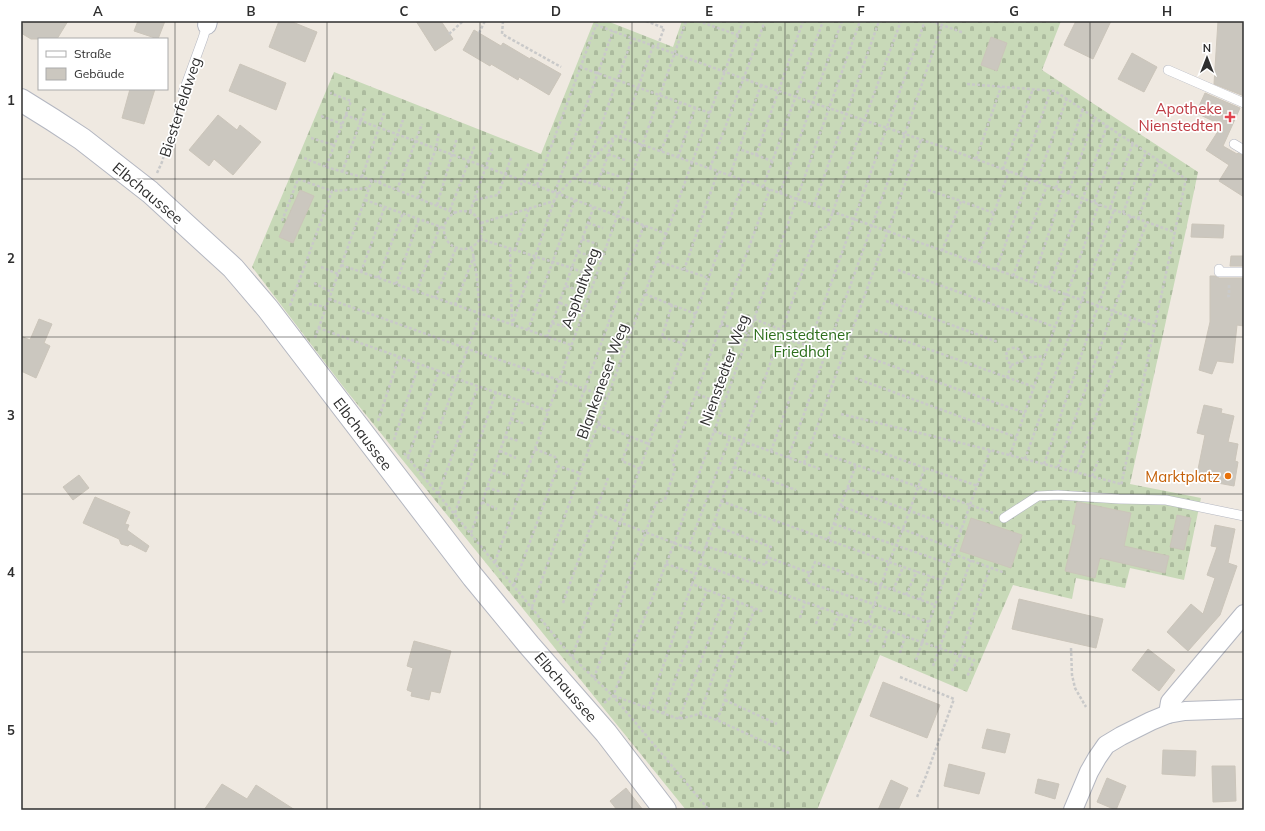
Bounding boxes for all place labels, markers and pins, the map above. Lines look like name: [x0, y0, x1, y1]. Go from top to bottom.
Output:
place label: Apotheke Nienstedten: [1138, 99, 1222, 135]
marker: Apotheke Nienstedten: [1225, 112, 1235, 122]
place label: Marktplatz: [1145, 467, 1220, 486]
marker: Marktplatz: [1223, 471, 1233, 481]

